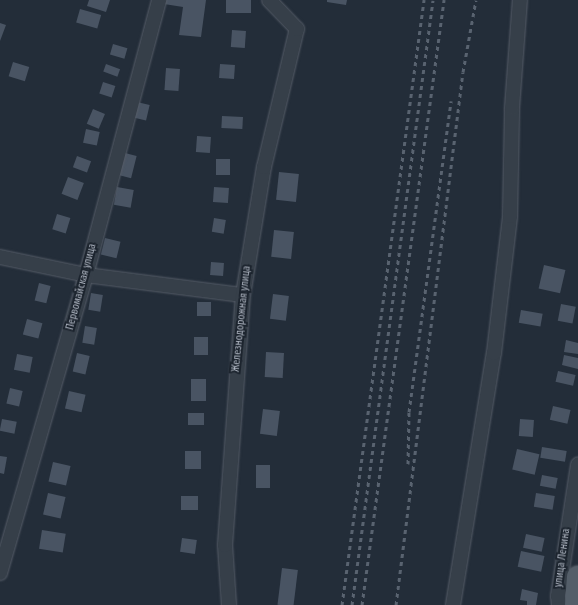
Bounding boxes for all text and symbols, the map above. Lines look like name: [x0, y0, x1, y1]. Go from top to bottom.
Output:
street label: Первомайская улица: [65, 242, 99, 332]
street label: Железнодорожная улица: [230, 265, 254, 373]
street label: улица Ленина: [553, 528, 573, 588]

